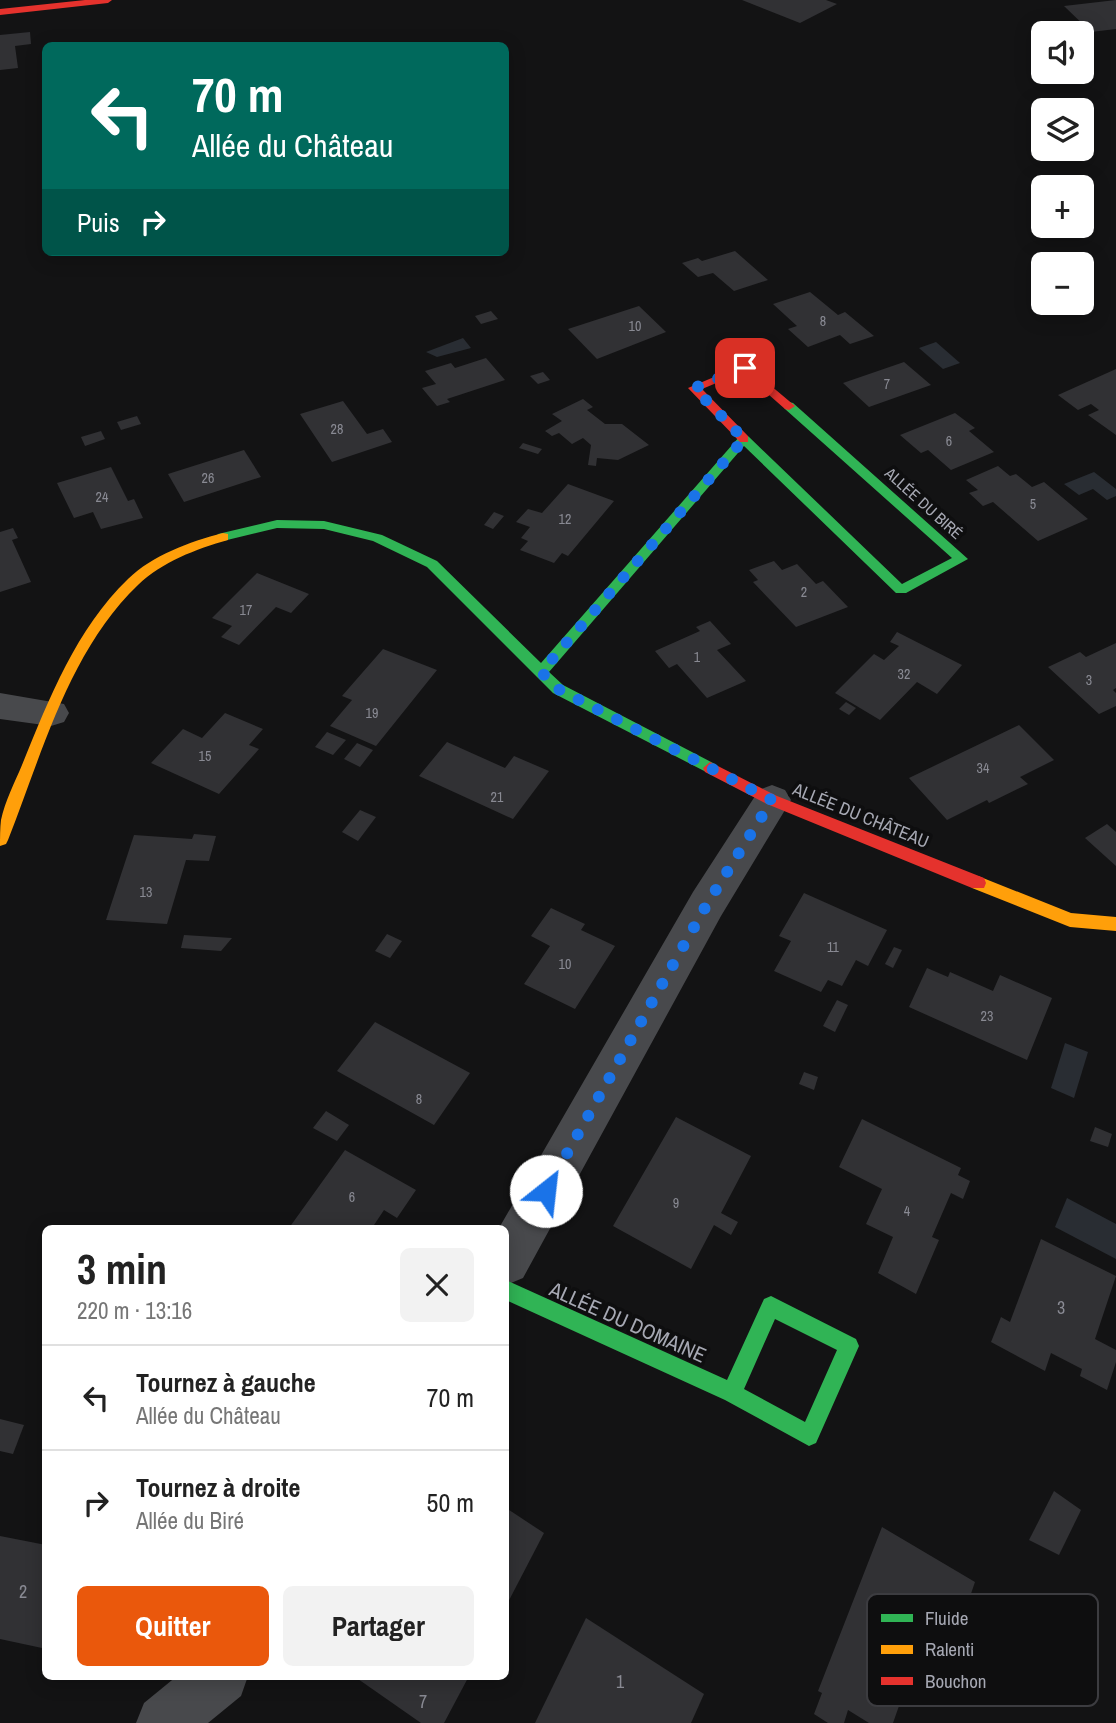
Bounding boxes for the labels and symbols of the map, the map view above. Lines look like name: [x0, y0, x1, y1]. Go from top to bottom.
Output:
house number: 8: [820, 312, 826, 330]
house number: 10: [629, 317, 641, 335]
pin: [715, 338, 775, 398]
house number: 7: [884, 375, 890, 393]
house number: 28: [331, 420, 343, 438]
house number: 6: [946, 432, 952, 450]
street label: ALLÉE DU BIRÉ: [880, 461, 968, 544]
house number: 26: [202, 469, 214, 487]
house number: 24: [96, 488, 109, 506]
house number: 5: [1030, 495, 1036, 513]
house number: 12: [559, 510, 571, 528]
house number: 2: [801, 583, 807, 601]
house number: 17: [240, 601, 252, 619]
house number: 1: [694, 648, 701, 666]
house number: 32: [898, 665, 910, 683]
house number: 3: [1086, 671, 1092, 689]
house number: 19: [366, 704, 378, 722]
house number: 15: [199, 747, 211, 765]
house number: 34: [977, 759, 990, 777]
street label: ALLÉE DU CHÂTEAU: [788, 776, 933, 854]
house number: 21: [491, 788, 504, 806]
house number: 13: [140, 883, 152, 901]
house number: 11: [827, 938, 840, 956]
house number: 10: [559, 955, 571, 973]
house number: 23: [981, 1007, 993, 1025]
house number: 8: [416, 1090, 422, 1108]
position arrow: [509, 1154, 583, 1228]
house number: 6: [349, 1188, 355, 1206]
house number: 9: [673, 1194, 679, 1212]
house number: 4: [904, 1202, 911, 1220]
street label: ALLÉE DU DOMAINE: [544, 1274, 711, 1369]
house number: 3: [1057, 1295, 1065, 1320]
house number: 2: [19, 1579, 27, 1604]
legend: [867, 1594, 1098, 1706]
text: Fluide: [925, 1605, 968, 1631]
text: Ralenti: [925, 1636, 974, 1662]
text: Bouchon: [925, 1668, 987, 1694]
house number: 1: [616, 1669, 625, 1694]
house number: 7: [419, 1689, 427, 1714]

